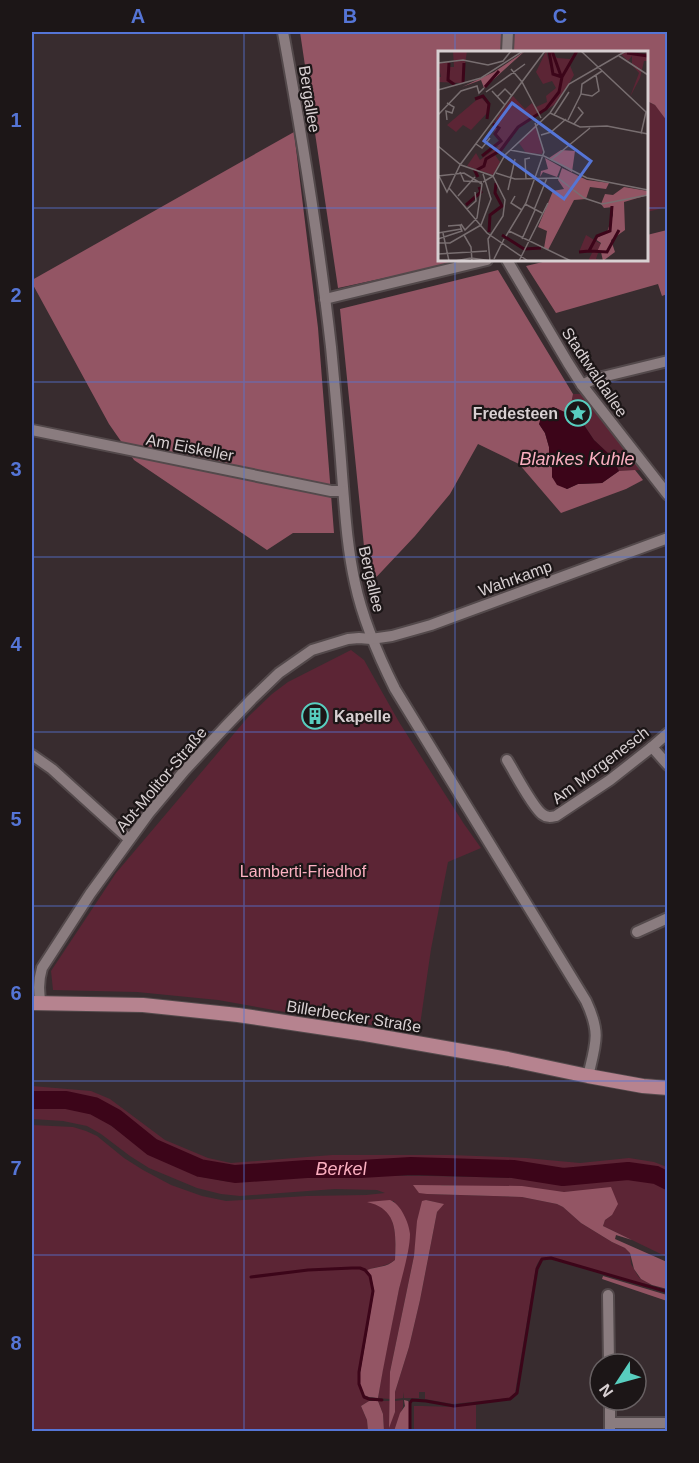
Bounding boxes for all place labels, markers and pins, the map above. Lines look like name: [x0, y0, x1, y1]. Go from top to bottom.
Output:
place icon: Fredesteen: [563, 398, 593, 428]
place label: Fredesteen: [473, 405, 558, 422]
building icon: Kapelle: [300, 701, 330, 731]
place label: Kapelle: [334, 708, 391, 725]

